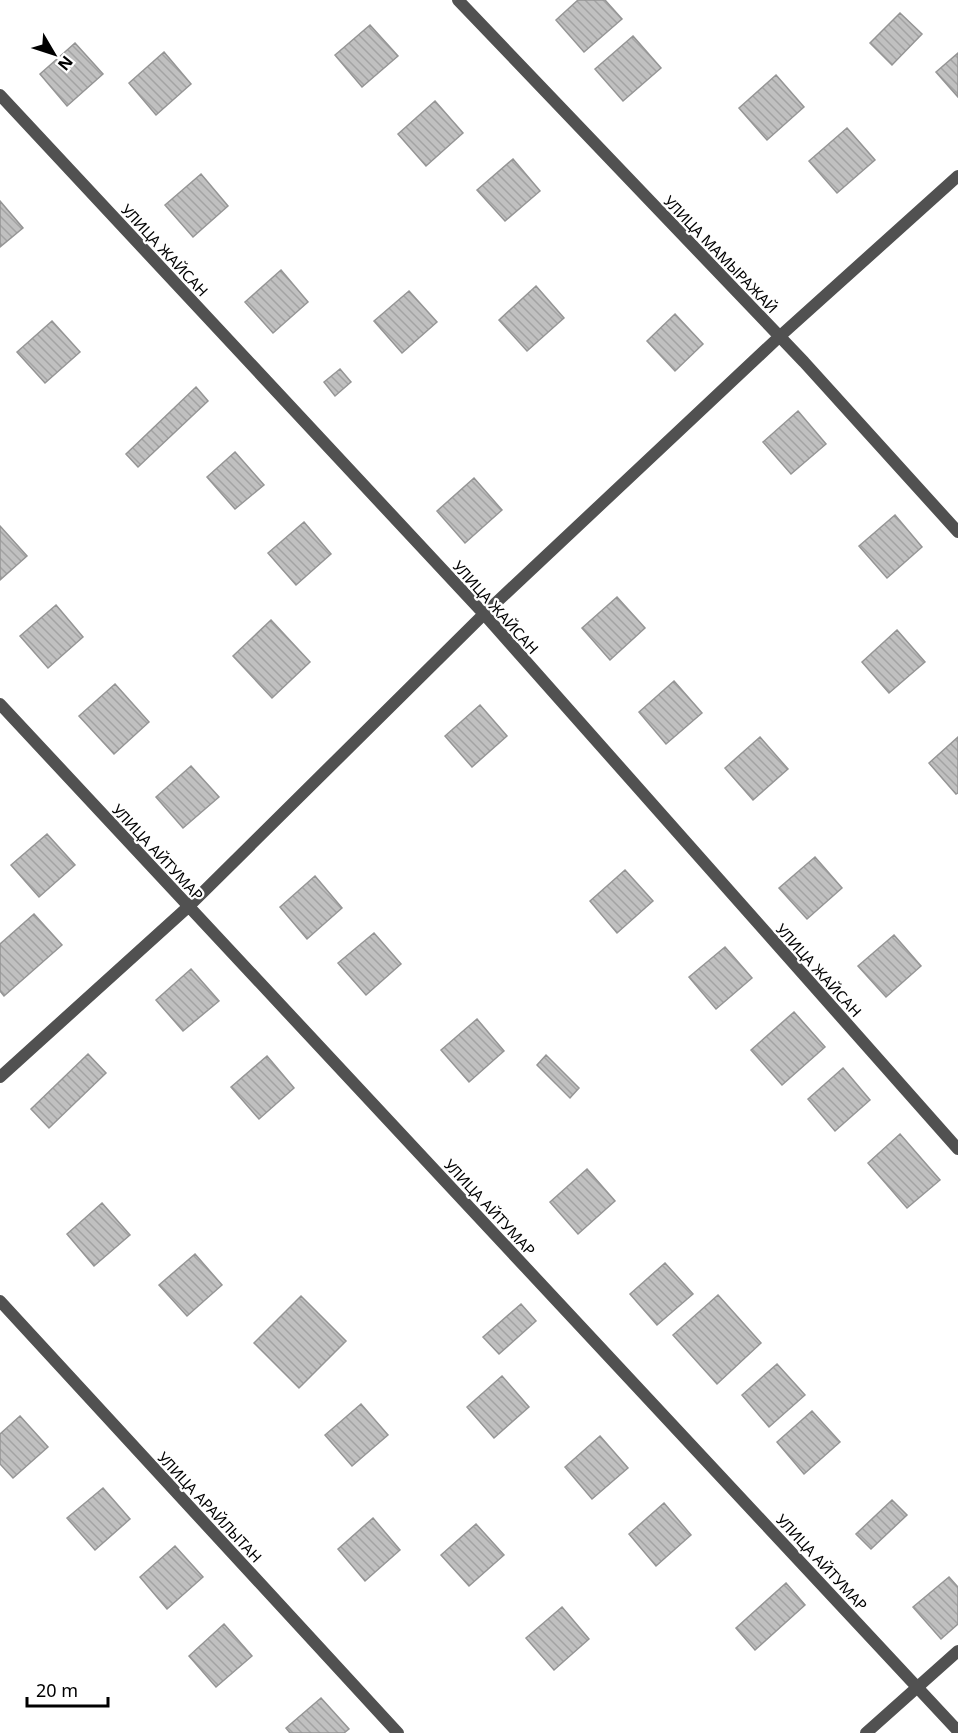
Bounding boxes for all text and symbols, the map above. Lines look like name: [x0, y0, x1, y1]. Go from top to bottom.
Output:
north arrow: [24, 24, 84, 84]
text: N: [53, 51, 78, 75]
street label: УЛИЦА МАМЫРАЖАЙ: [660, 191, 782, 317]
street label: УЛИЦА ЖАЙСАН: [117, 200, 213, 300]
street label: УЛИЦА ЖАЙСАН: [449, 556, 543, 658]
street label: УЛИЦА АЙТУМАР: [108, 799, 208, 905]
street label: УЛИЦА ЖАЙСАН: [772, 919, 866, 1021]
street label: УЛИЦА АЙТУМАР: [440, 1154, 540, 1260]
street label: УЛИЦА АРАЙЛЫТАН: [153, 1447, 267, 1567]
street label: УЛИЦА АЙТУМАР: [772, 1509, 872, 1615]
scale bar: [27, 1670, 108, 1708]
text: 20 m: [36, 1678, 78, 1702]

